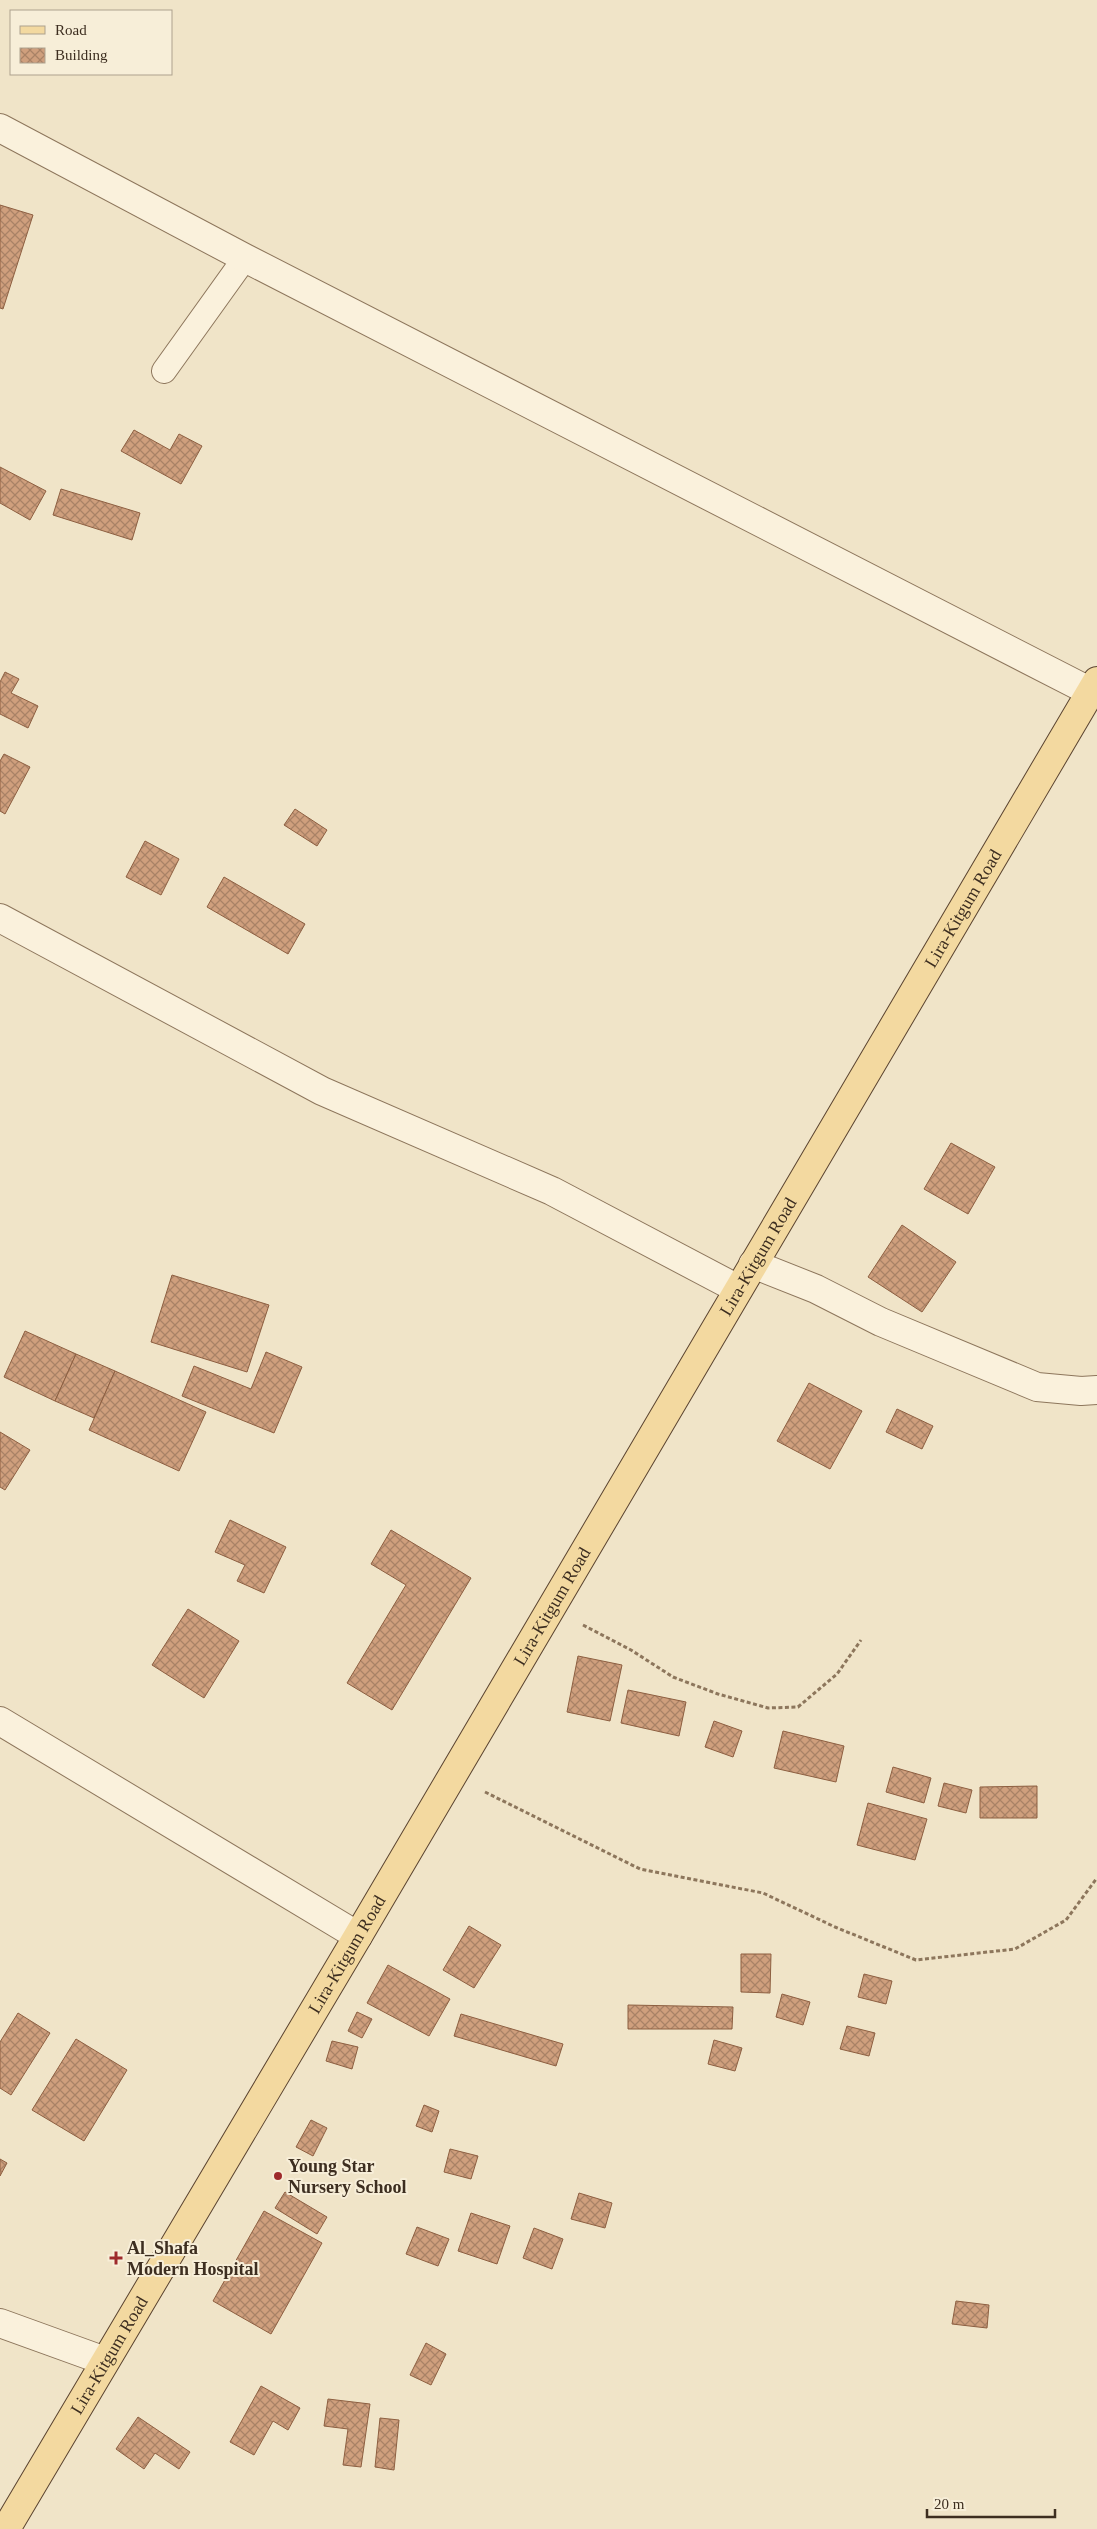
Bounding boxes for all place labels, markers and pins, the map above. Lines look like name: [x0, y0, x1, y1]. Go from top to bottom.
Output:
place label: Young Star Nursery School: [288, 2156, 407, 2197]
marker: Young Star Nursery School: [272, 2170, 284, 2182]
place label: Al_Shafa Modern Hospital: [127, 2238, 259, 2279]
marker: Al_Shafa Modern Hospital: [109, 2251, 123, 2265]

